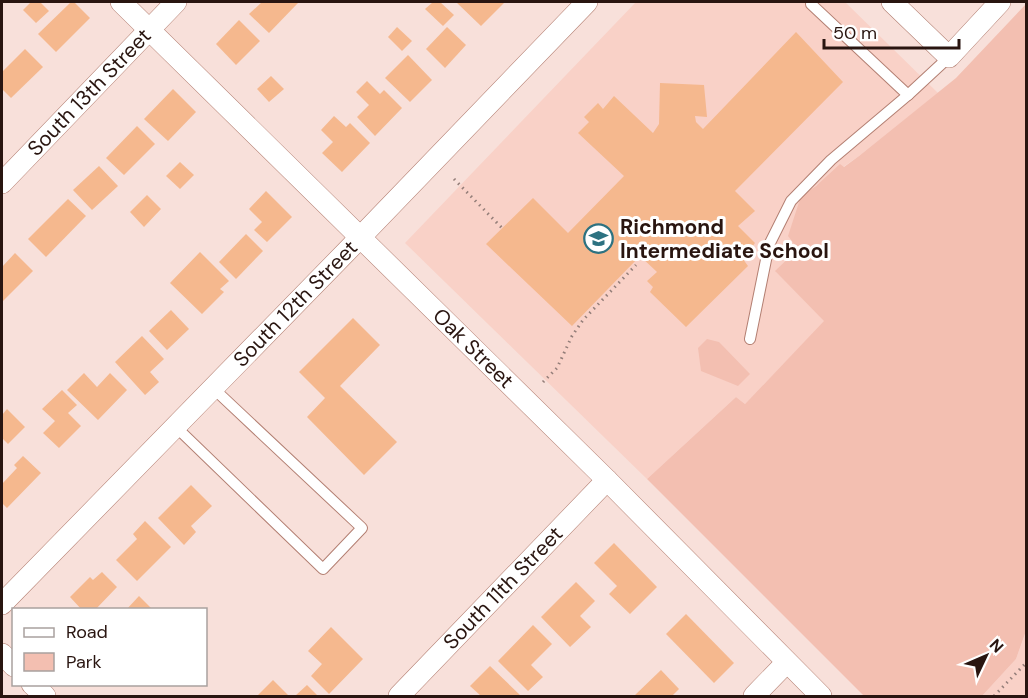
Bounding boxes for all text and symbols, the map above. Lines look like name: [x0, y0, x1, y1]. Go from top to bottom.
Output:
scale bar: [824, 12, 959, 50]
text: 50 m: [833, 21, 877, 45]
street label: South 13th Street: [21, 22, 157, 162]
place label: Richmond Intermediate School: [620, 213, 829, 265]
school or university icon: Richmond Intermediate School: [583, 223, 615, 255]
street label: South 12th Street: [227, 234, 364, 373]
street label: Oak Street: [427, 302, 520, 395]
street label: South 11th Street: [437, 520, 569, 656]
legend: [12, 608, 207, 686]
text: Road: [66, 620, 108, 644]
north arrow: [956, 626, 1016, 686]
text: N: [985, 634, 1008, 657]
text: Park: [66, 650, 102, 674]

